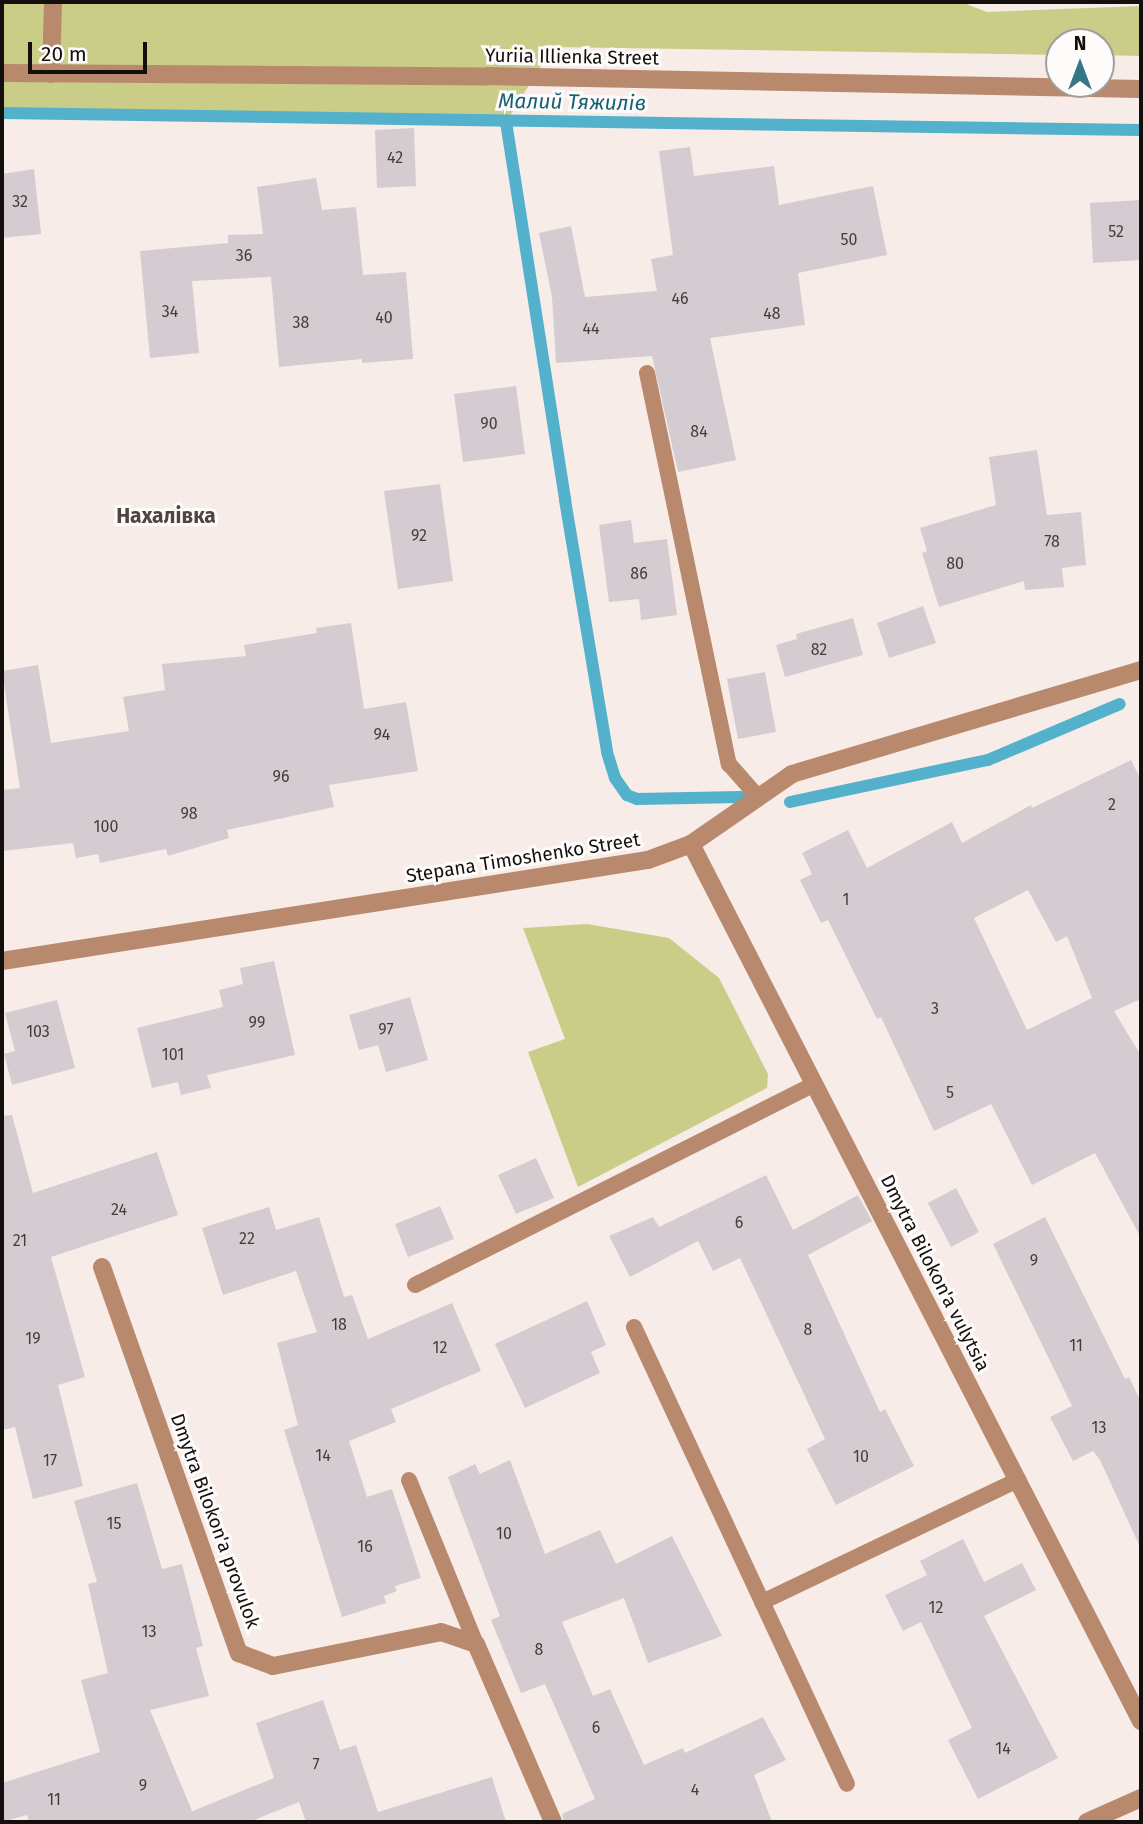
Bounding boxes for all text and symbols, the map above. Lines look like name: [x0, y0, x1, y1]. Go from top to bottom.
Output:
scale bar: [32, 28, 150, 72]
north arrow: [1045, 28, 1115, 98]
text: N: [1074, 32, 1086, 55]
text: 20 m: [41, 41, 87, 67]
street label: Yuriia Illienka Street: [485, 44, 659, 70]
water label: Малий Тяжилів: [498, 88, 646, 116]
house number: 42: [387, 148, 403, 168]
house number: 32: [12, 192, 28, 212]
house number: 52: [1108, 222, 1124, 242]
house number: 50: [841, 230, 857, 250]
house number: 36: [236, 246, 252, 266]
house number: 46: [671, 289, 689, 309]
house number: 34: [162, 302, 178, 322]
house number: 48: [763, 304, 781, 324]
house number: 40: [375, 308, 393, 328]
house number: 38: [293, 313, 309, 333]
house number: 44: [582, 319, 600, 339]
house number: 90: [480, 414, 498, 434]
house number: 84: [690, 422, 708, 442]
district label: Нахалівка: [116, 503, 216, 529]
house number: 92: [411, 526, 427, 546]
house number: 78: [1044, 532, 1060, 552]
house number: 80: [946, 554, 964, 574]
house number: 86: [630, 564, 648, 584]
house number: 82: [811, 640, 827, 660]
house number: 94: [374, 725, 390, 745]
house number: 96: [273, 767, 289, 787]
house number: 2: [1108, 795, 1116, 815]
house number: 98: [180, 804, 198, 824]
house number: 100: [94, 817, 118, 837]
street label: Stepana Timoshenko Street: [404, 828, 642, 888]
house number: 1: [843, 890, 849, 910]
house number: 3: [931, 999, 939, 1019]
house number: 99: [249, 1013, 265, 1033]
house number: 97: [378, 1020, 394, 1040]
house number: 103: [26, 1022, 50, 1042]
house number: 101: [162, 1045, 184, 1065]
house number: 5: [946, 1083, 954, 1103]
street label: Dmytra Bilokon'a vulytsia: [875, 1171, 995, 1375]
house number: 24: [111, 1200, 127, 1220]
house number: 6: [735, 1213, 743, 1233]
house number: 22: [239, 1229, 255, 1249]
house number: 21: [13, 1231, 27, 1251]
house number: 9: [1030, 1251, 1038, 1271]
house number: 18: [331, 1315, 347, 1335]
house number: 8: [804, 1320, 812, 1340]
house number: 19: [25, 1329, 41, 1349]
house number: 11: [1069, 1336, 1083, 1356]
house number: 12: [433, 1338, 447, 1358]
street label: Dmytra Bilokon'a provulok: [166, 1411, 264, 1631]
house number: 13: [1092, 1418, 1106, 1438]
house number: 14: [315, 1446, 331, 1466]
house number: 10: [853, 1447, 869, 1467]
house number: 17: [43, 1451, 57, 1471]
house number: 15: [107, 1514, 121, 1534]
house number: 10: [496, 1524, 512, 1544]
house number: 16: [357, 1537, 373, 1557]
house number: 12: [929, 1598, 943, 1618]
house number: 13: [142, 1622, 156, 1642]
house number: 8: [535, 1640, 543, 1660]
house number: 6: [592, 1718, 600, 1738]
house number: 14: [995, 1739, 1011, 1759]
house number: 7: [312, 1755, 320, 1775]
house number: 9: [139, 1776, 147, 1796]
house number: 4: [691, 1780, 699, 1800]
house number: 11: [47, 1790, 61, 1810]

